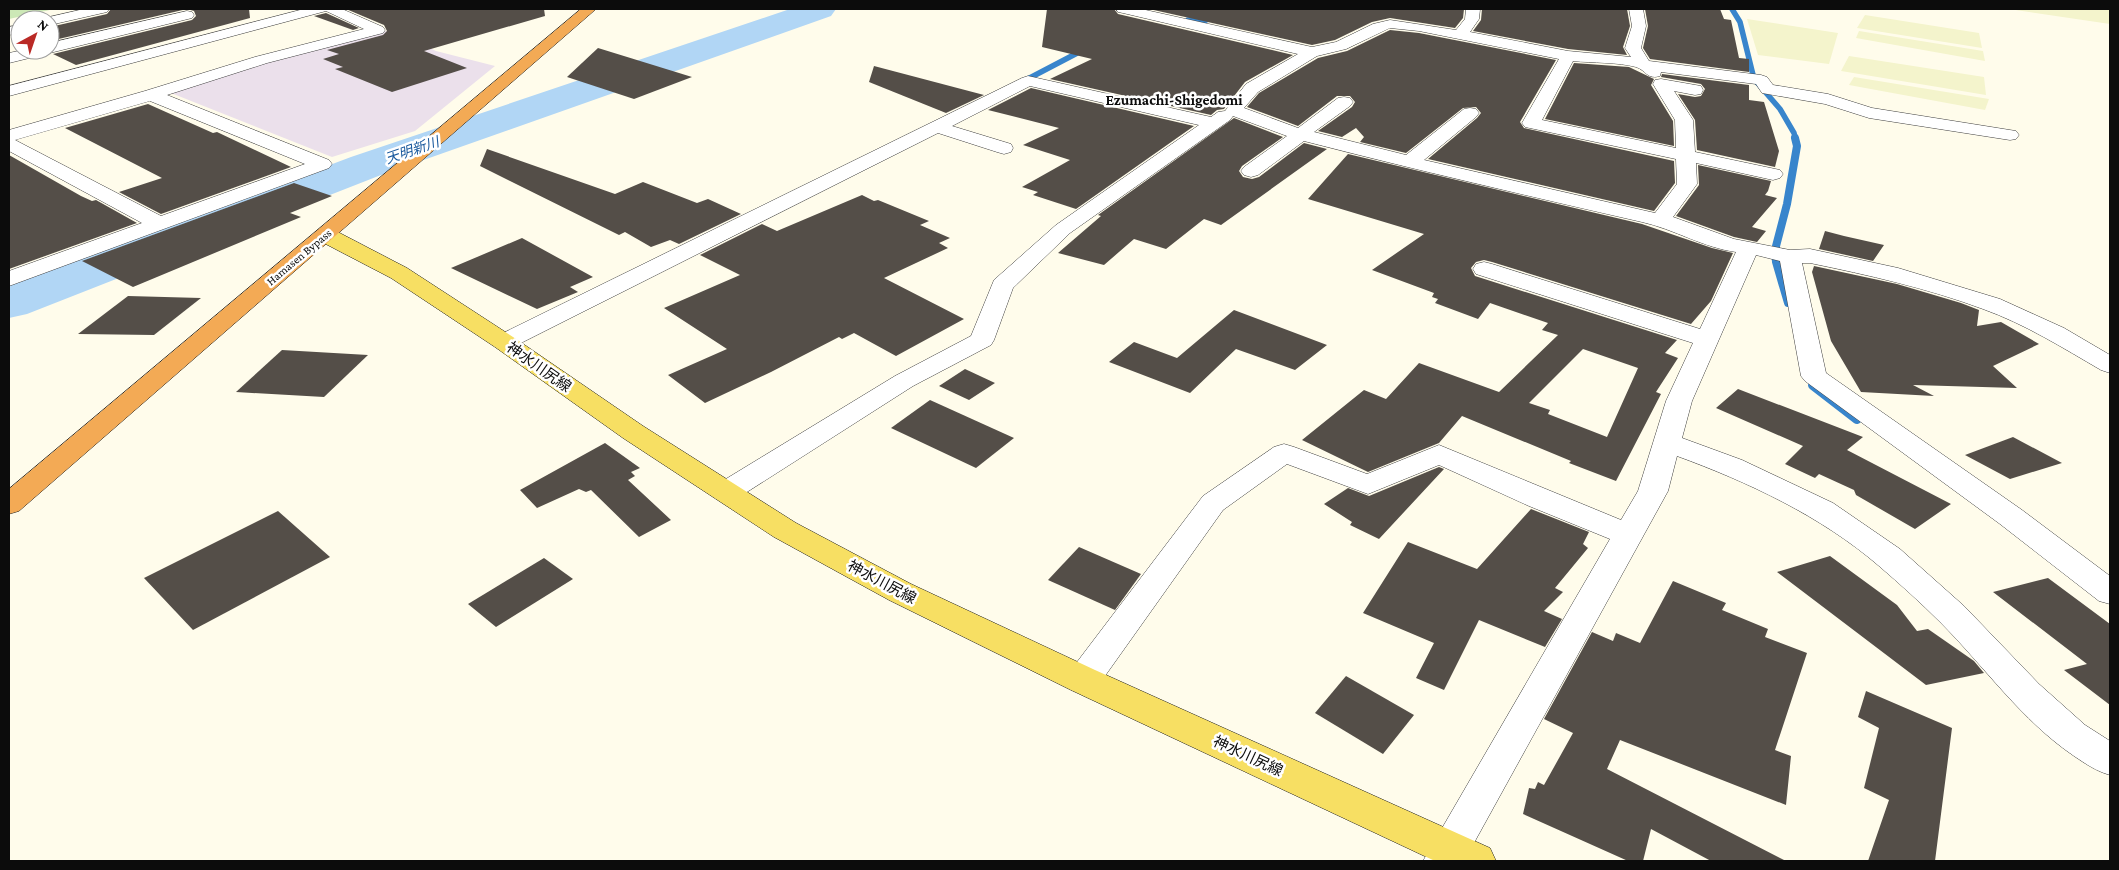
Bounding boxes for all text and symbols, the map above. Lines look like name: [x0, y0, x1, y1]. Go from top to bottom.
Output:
north arrow: [10, 10, 60, 60]
text: N: [35, 16, 53, 35]
district label: Ezumachi-Shigedomi: [1105, 92, 1243, 108]
water label: 天明新川: [383, 133, 443, 167]
street label: Hamasen Bypass: [264, 226, 335, 288]
street label: 神水川尻線: [504, 339, 574, 395]
street label: 神水川尻線: [845, 557, 919, 607]
street label: 神水川尻線: [1211, 733, 1285, 779]

